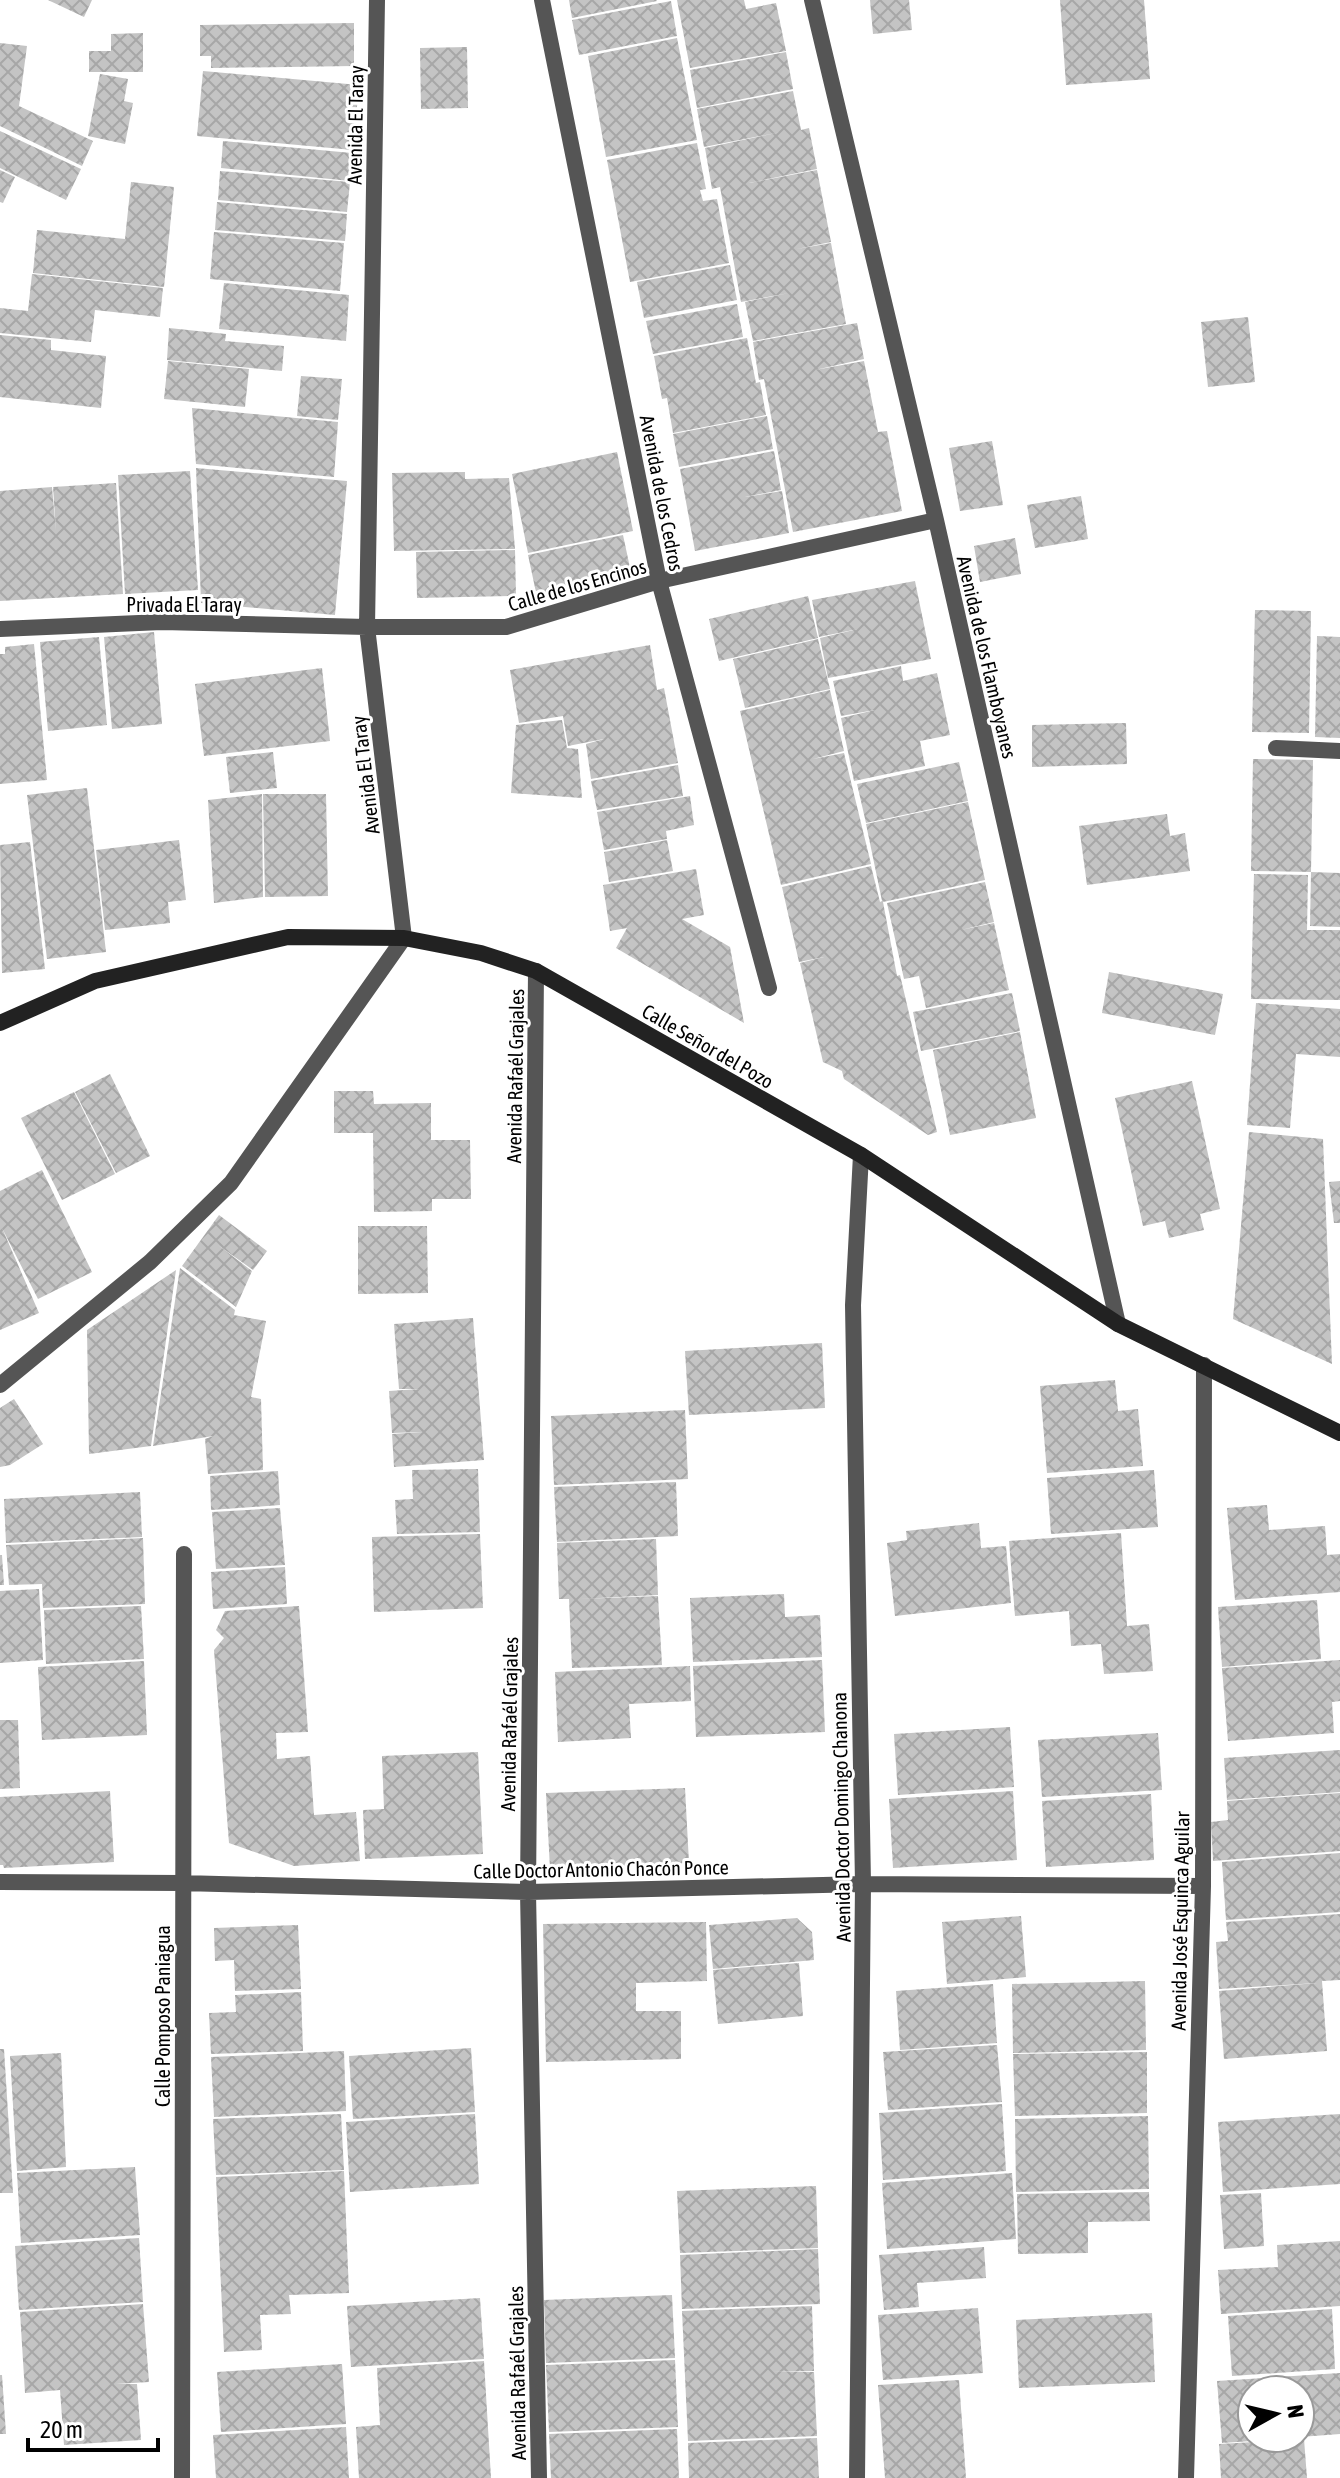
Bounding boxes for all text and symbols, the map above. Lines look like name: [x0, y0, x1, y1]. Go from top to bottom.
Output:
street label: Avenida El Taray: [342, 65, 368, 185]
street label: Avenida de los Cedros: [636, 413, 688, 573]
street label: Avenida de los Flamboyanes: [952, 553, 1022, 761]
street label: Calle de los Encinos: [505, 554, 649, 616]
street label: Privada El Taray: [126, 593, 242, 616]
street label: Avenida El Taray: [346, 715, 384, 835]
street label: Avenida Rafaél Grajales: [502, 989, 528, 1163]
street label: Calle Señor del Pozo: [638, 999, 778, 1093]
street label: Avenida Rafaél Grajales: [496, 1637, 522, 1811]
street label: Avenida Doctor Domingo Chanona: [827, 1692, 855, 1942]
street label: Avenida José Esquinca Aguilar: [1167, 1810, 1193, 2031]
street label: Calle Doctor Antonio Chacón Ponce: [473, 1855, 729, 1883]
street label: Calle Pomposo Paniagua: [151, 1925, 174, 2107]
street label: Avenida Rafaél Grajales: [504, 2286, 530, 2460]
north arrow: [1236, 2374, 1316, 2454]
scale bar: [28, 2402, 158, 2452]
text: N: [1282, 2403, 1310, 2419]
text: 20 m: [40, 2416, 83, 2443]

